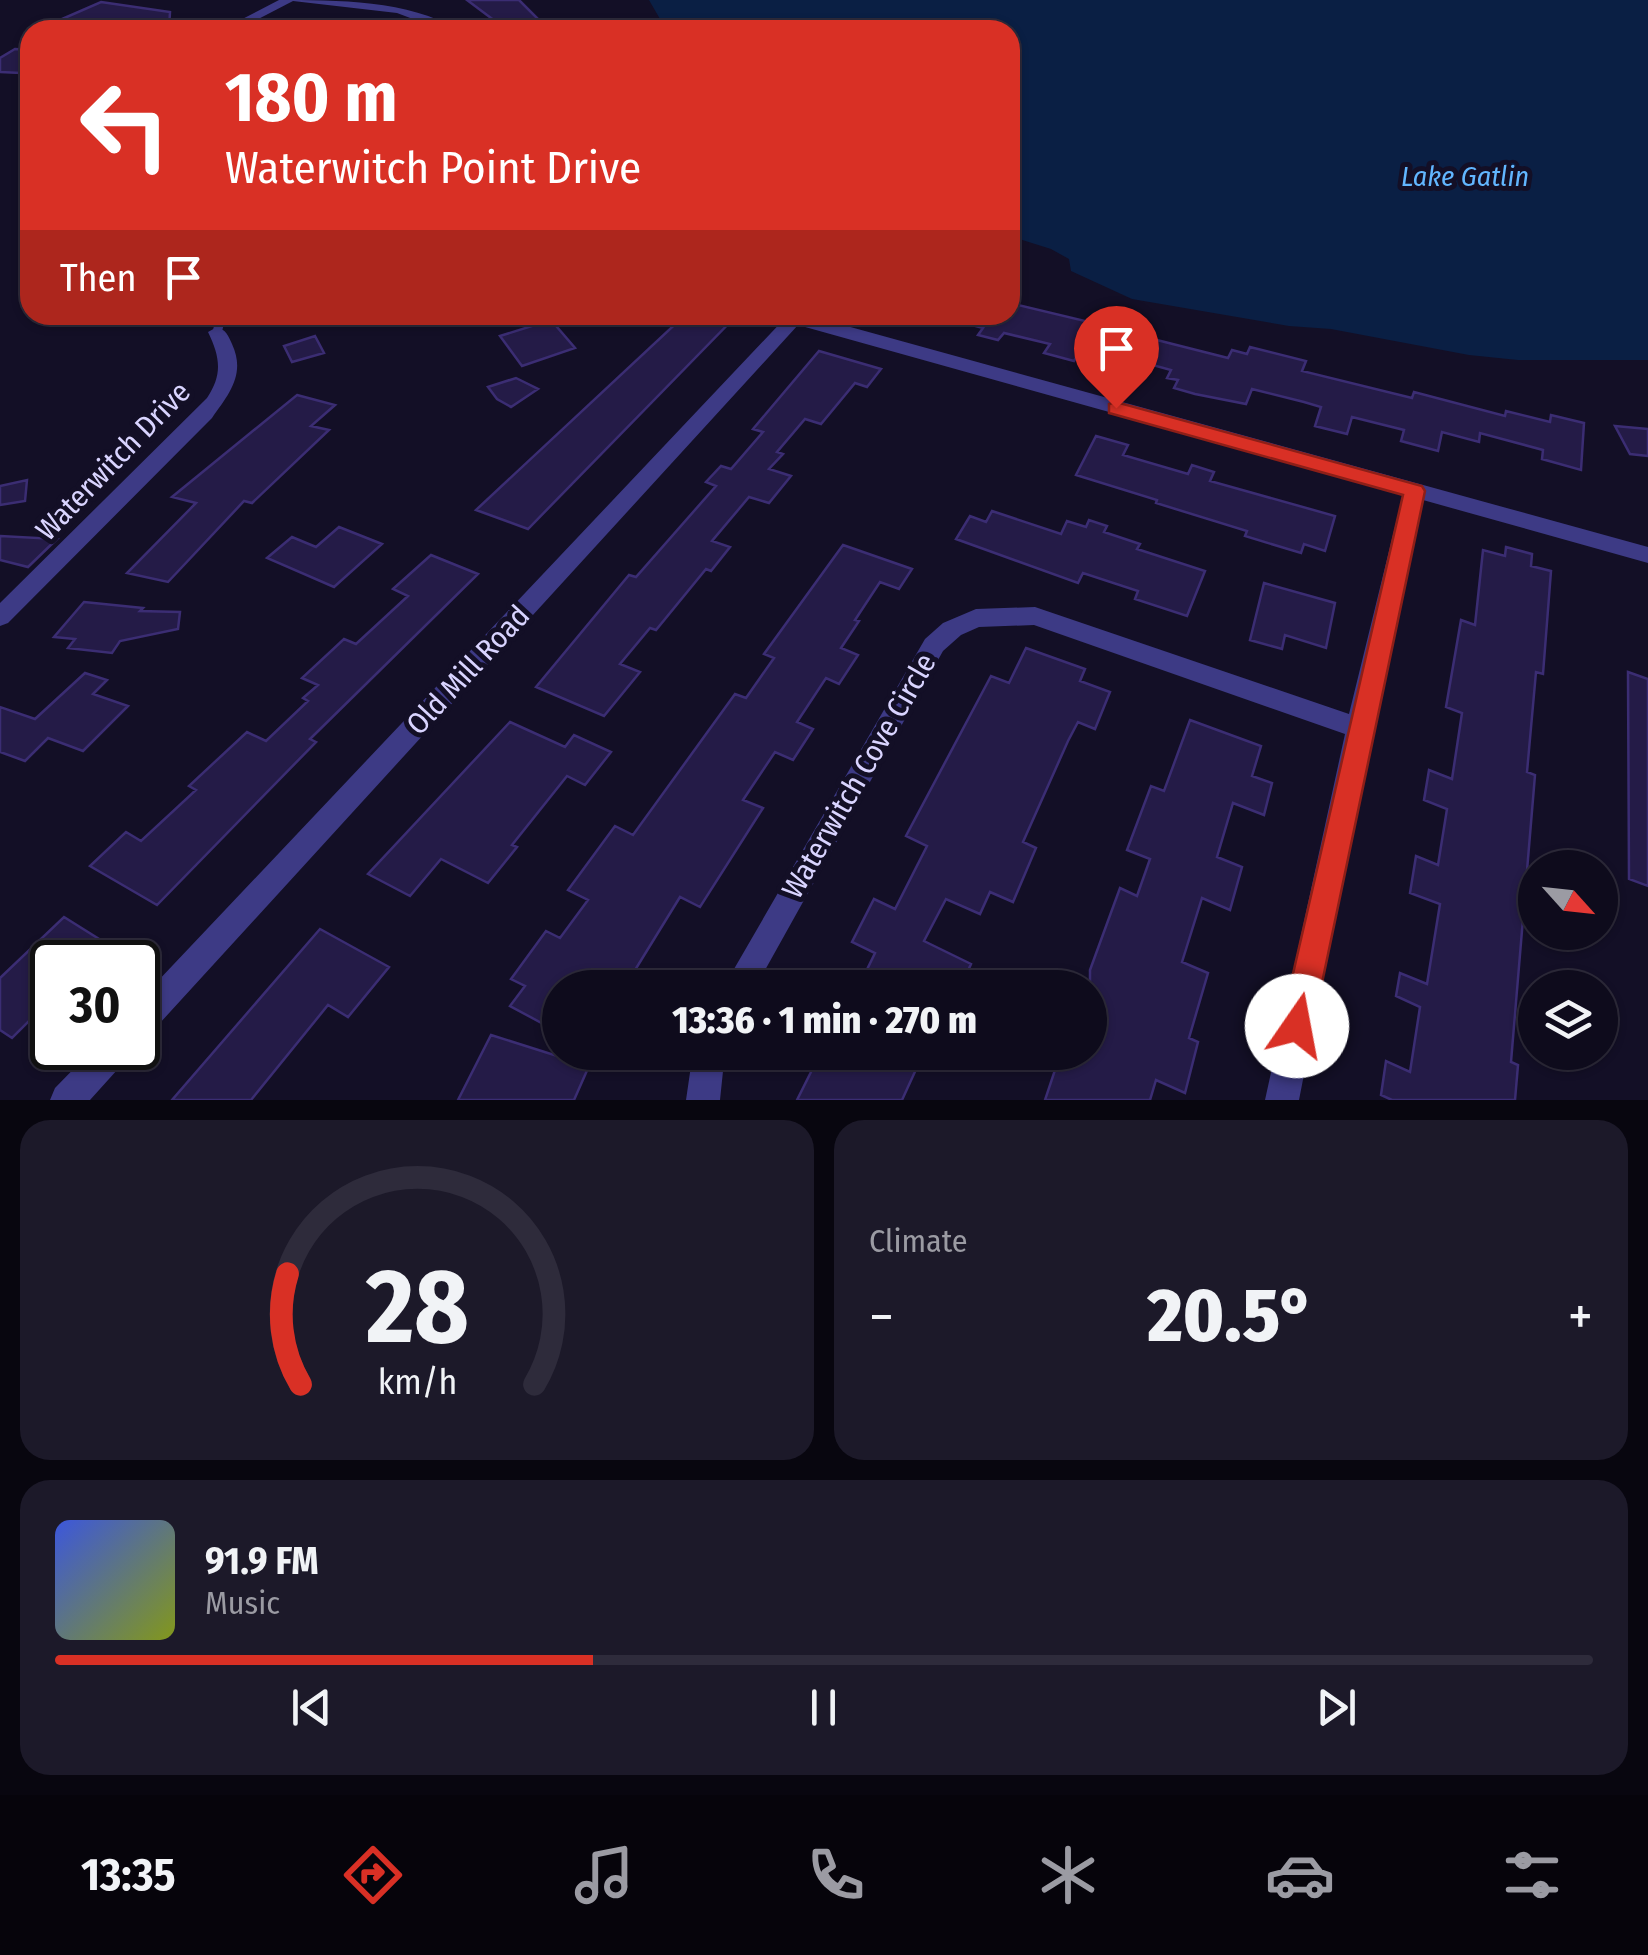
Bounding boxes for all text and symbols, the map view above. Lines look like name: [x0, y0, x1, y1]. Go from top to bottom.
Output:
text: 180 m: [225, 56, 398, 140]
icon: left: [60, 60, 190, 190]
text: Waterwitch Point Drive: [225, 141, 641, 195]
water label: Lake Gatlin: [1401, 160, 1529, 193]
icon: arrive: [156, 250, 211, 305]
text: Then: [60, 255, 136, 301]
pin: [1074, 306, 1159, 409]
icon: arrive: [1089, 321, 1144, 376]
street label: Waterwitch Drive: [28, 374, 198, 548]
street label: Old Mill Road: [399, 598, 537, 742]
street label: Waterwitch Cove Circle: [774, 647, 944, 905]
north arrow: [1518, 850, 1618, 950]
map controls: [1518, 850, 1618, 1070]
speed limit sign: 30: [30, 940, 160, 1070]
button: layers: [1518, 970, 1618, 1070]
position arrow: [1245, 974, 1349, 1078]
text: 13:36 · 1 min · 270 m: [672, 997, 977, 1043]
text: Climate: [869, 1222, 968, 1260]
text: 28: [364, 1245, 469, 1370]
text: 20.5°: [1148, 1271, 1314, 1361]
text: −: [869, 1284, 894, 1350]
text: +: [1568, 1284, 1593, 1350]
text: km/h: [377, 1361, 457, 1403]
text: 91.9 FM: [205, 1538, 319, 1584]
text: Music: [205, 1584, 280, 1622]
icon: previous: [284, 1680, 339, 1735]
icon: pause: [796, 1680, 851, 1735]
icon: next: [1309, 1680, 1364, 1735]
icon: directions: [338, 1840, 408, 1910]
icon: music: [569, 1840, 639, 1910]
icon: phone: [801, 1840, 871, 1910]
icon: climate: [1033, 1840, 1103, 1910]
icon: car: [1265, 1840, 1335, 1910]
icon: filters: [1497, 1840, 1567, 1910]
text: 13:35: [81, 1848, 176, 1902]

